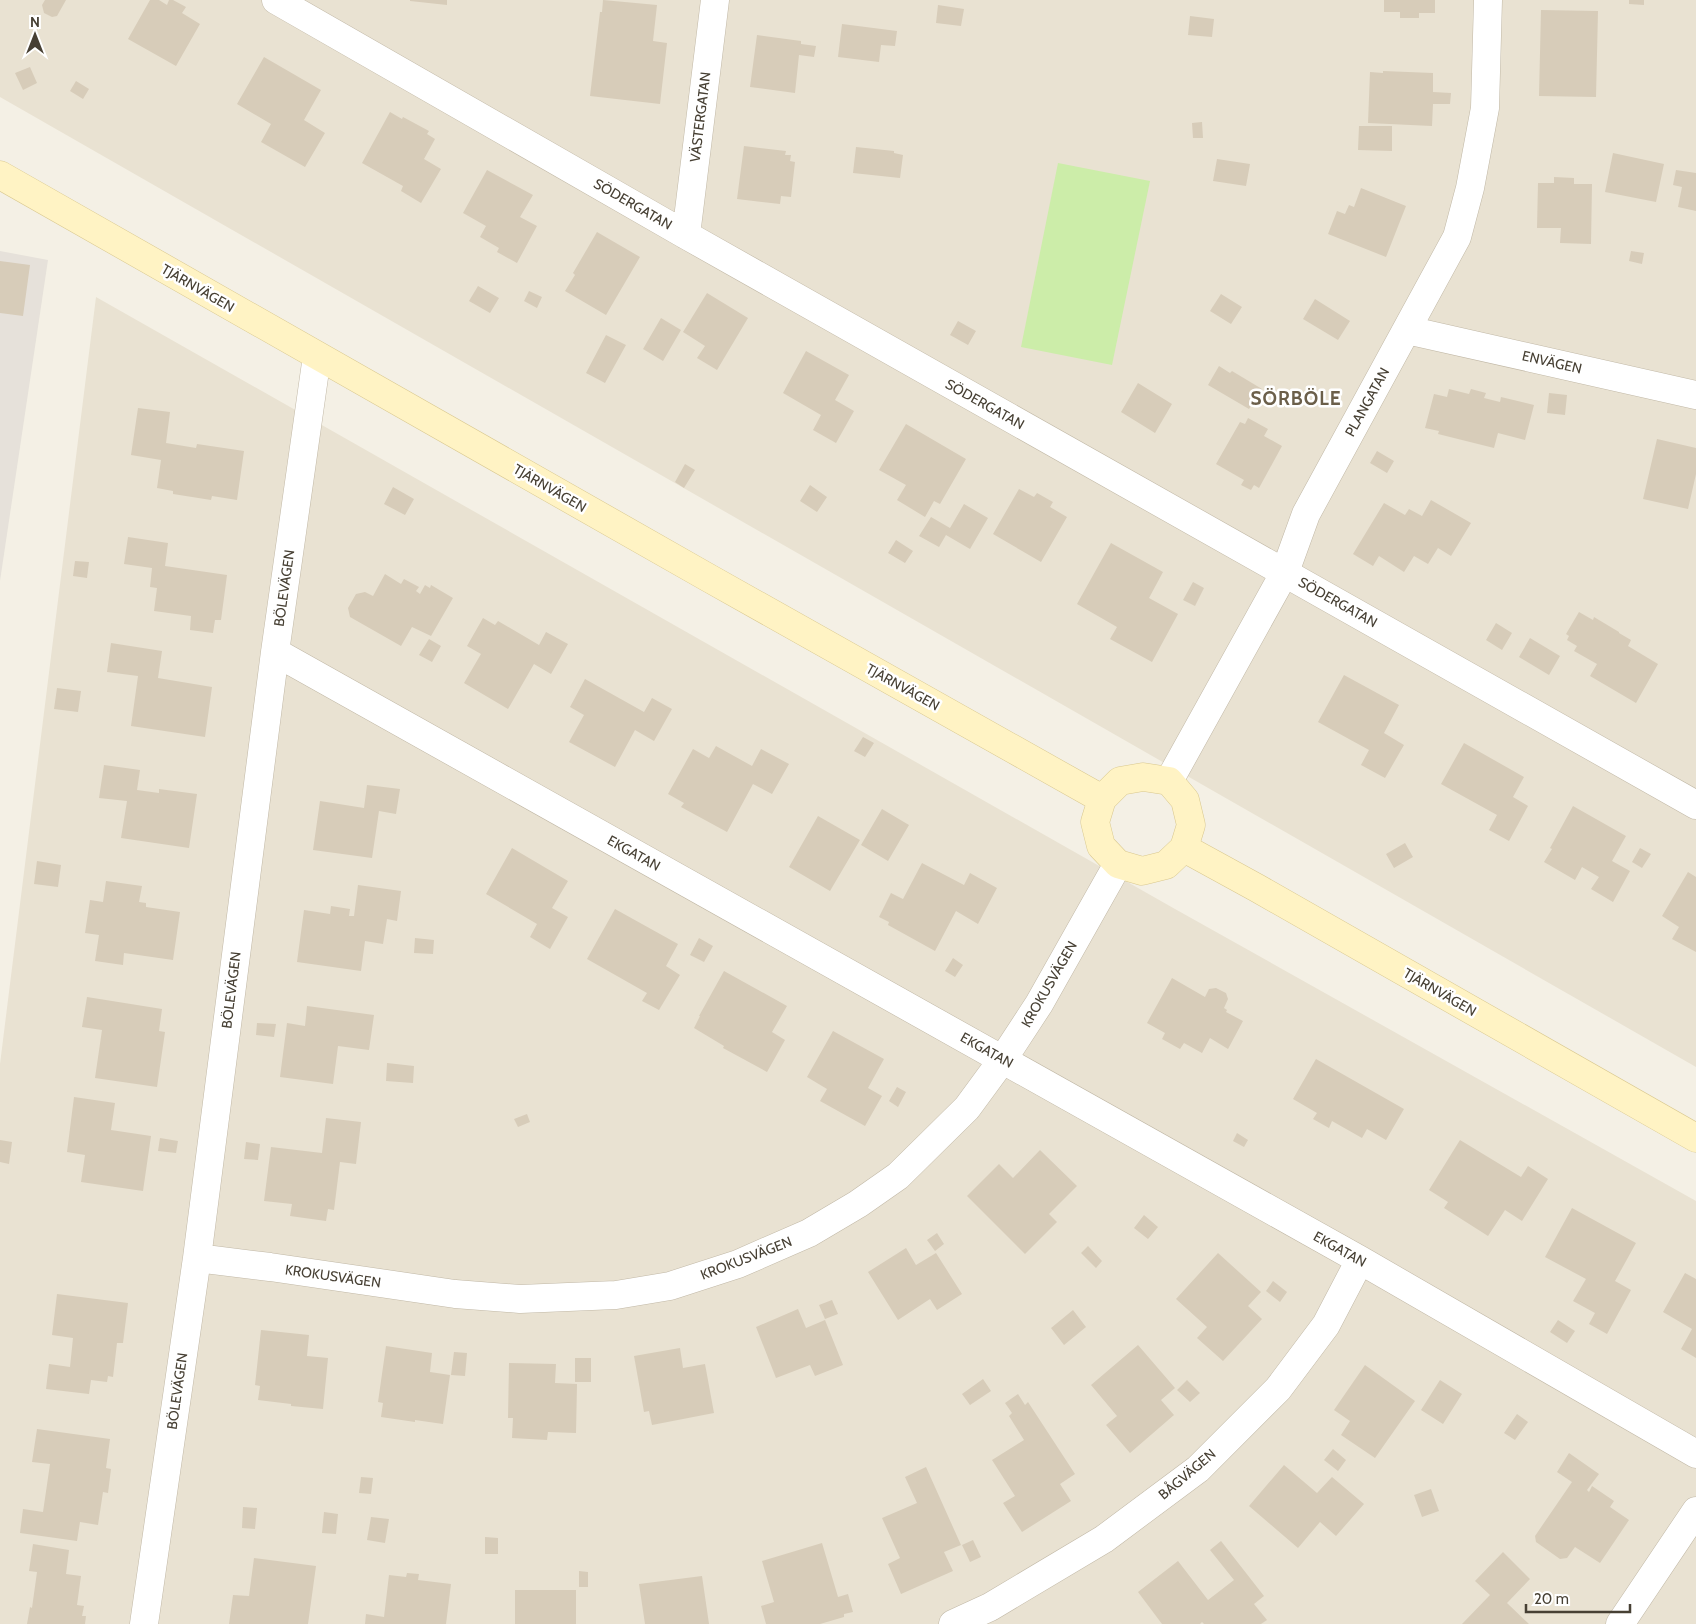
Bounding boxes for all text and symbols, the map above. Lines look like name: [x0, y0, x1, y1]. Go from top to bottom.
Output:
north arrow: [10, 10, 60, 60]
text: N: [30, 13, 40, 31]
street label: VÄSTERGATAN: [686, 71, 714, 163]
street label: SÖDERGATAN: [590, 174, 676, 234]
street label: TJÄRNVÄGEN: [158, 260, 238, 316]
street label: ENVÄGEN: [1520, 346, 1584, 378]
street label: PLANGATAN: [1341, 364, 1393, 440]
street label: SÖDERGATAN: [942, 375, 1028, 433]
district label: SÖRBÖLE: [1251, 387, 1341, 410]
street label: TJÄRNVÄGEN: [510, 460, 590, 516]
street label: BÖLEVÄGEN: [270, 548, 298, 628]
street label: SÖDERGATAN: [1295, 573, 1381, 631]
street label: TJÄRNVÄGEN: [863, 659, 943, 715]
street label: EKGATAN: [604, 831, 664, 875]
street label: KROKUSVÄGEN: [1017, 938, 1081, 1030]
street label: BÖLEVÄGEN: [217, 951, 245, 1029]
street label: TJÄRNVÄGEN: [1400, 964, 1480, 1020]
street label: EKGATAN: [957, 1028, 1017, 1072]
street label: EKGATAN: [1310, 1227, 1370, 1271]
street label: KROKUSVÄGEN: [698, 1232, 794, 1284]
street label: KROKUSVÄGEN: [284, 1260, 382, 1292]
street label: BÖLEVÄGEN: [163, 1351, 191, 1431]
street label: BÅGVÄGEN: [1155, 1445, 1219, 1503]
scale bar: [1526, 1582, 1630, 1614]
text: 20 m: [1534, 1590, 1569, 1608]

